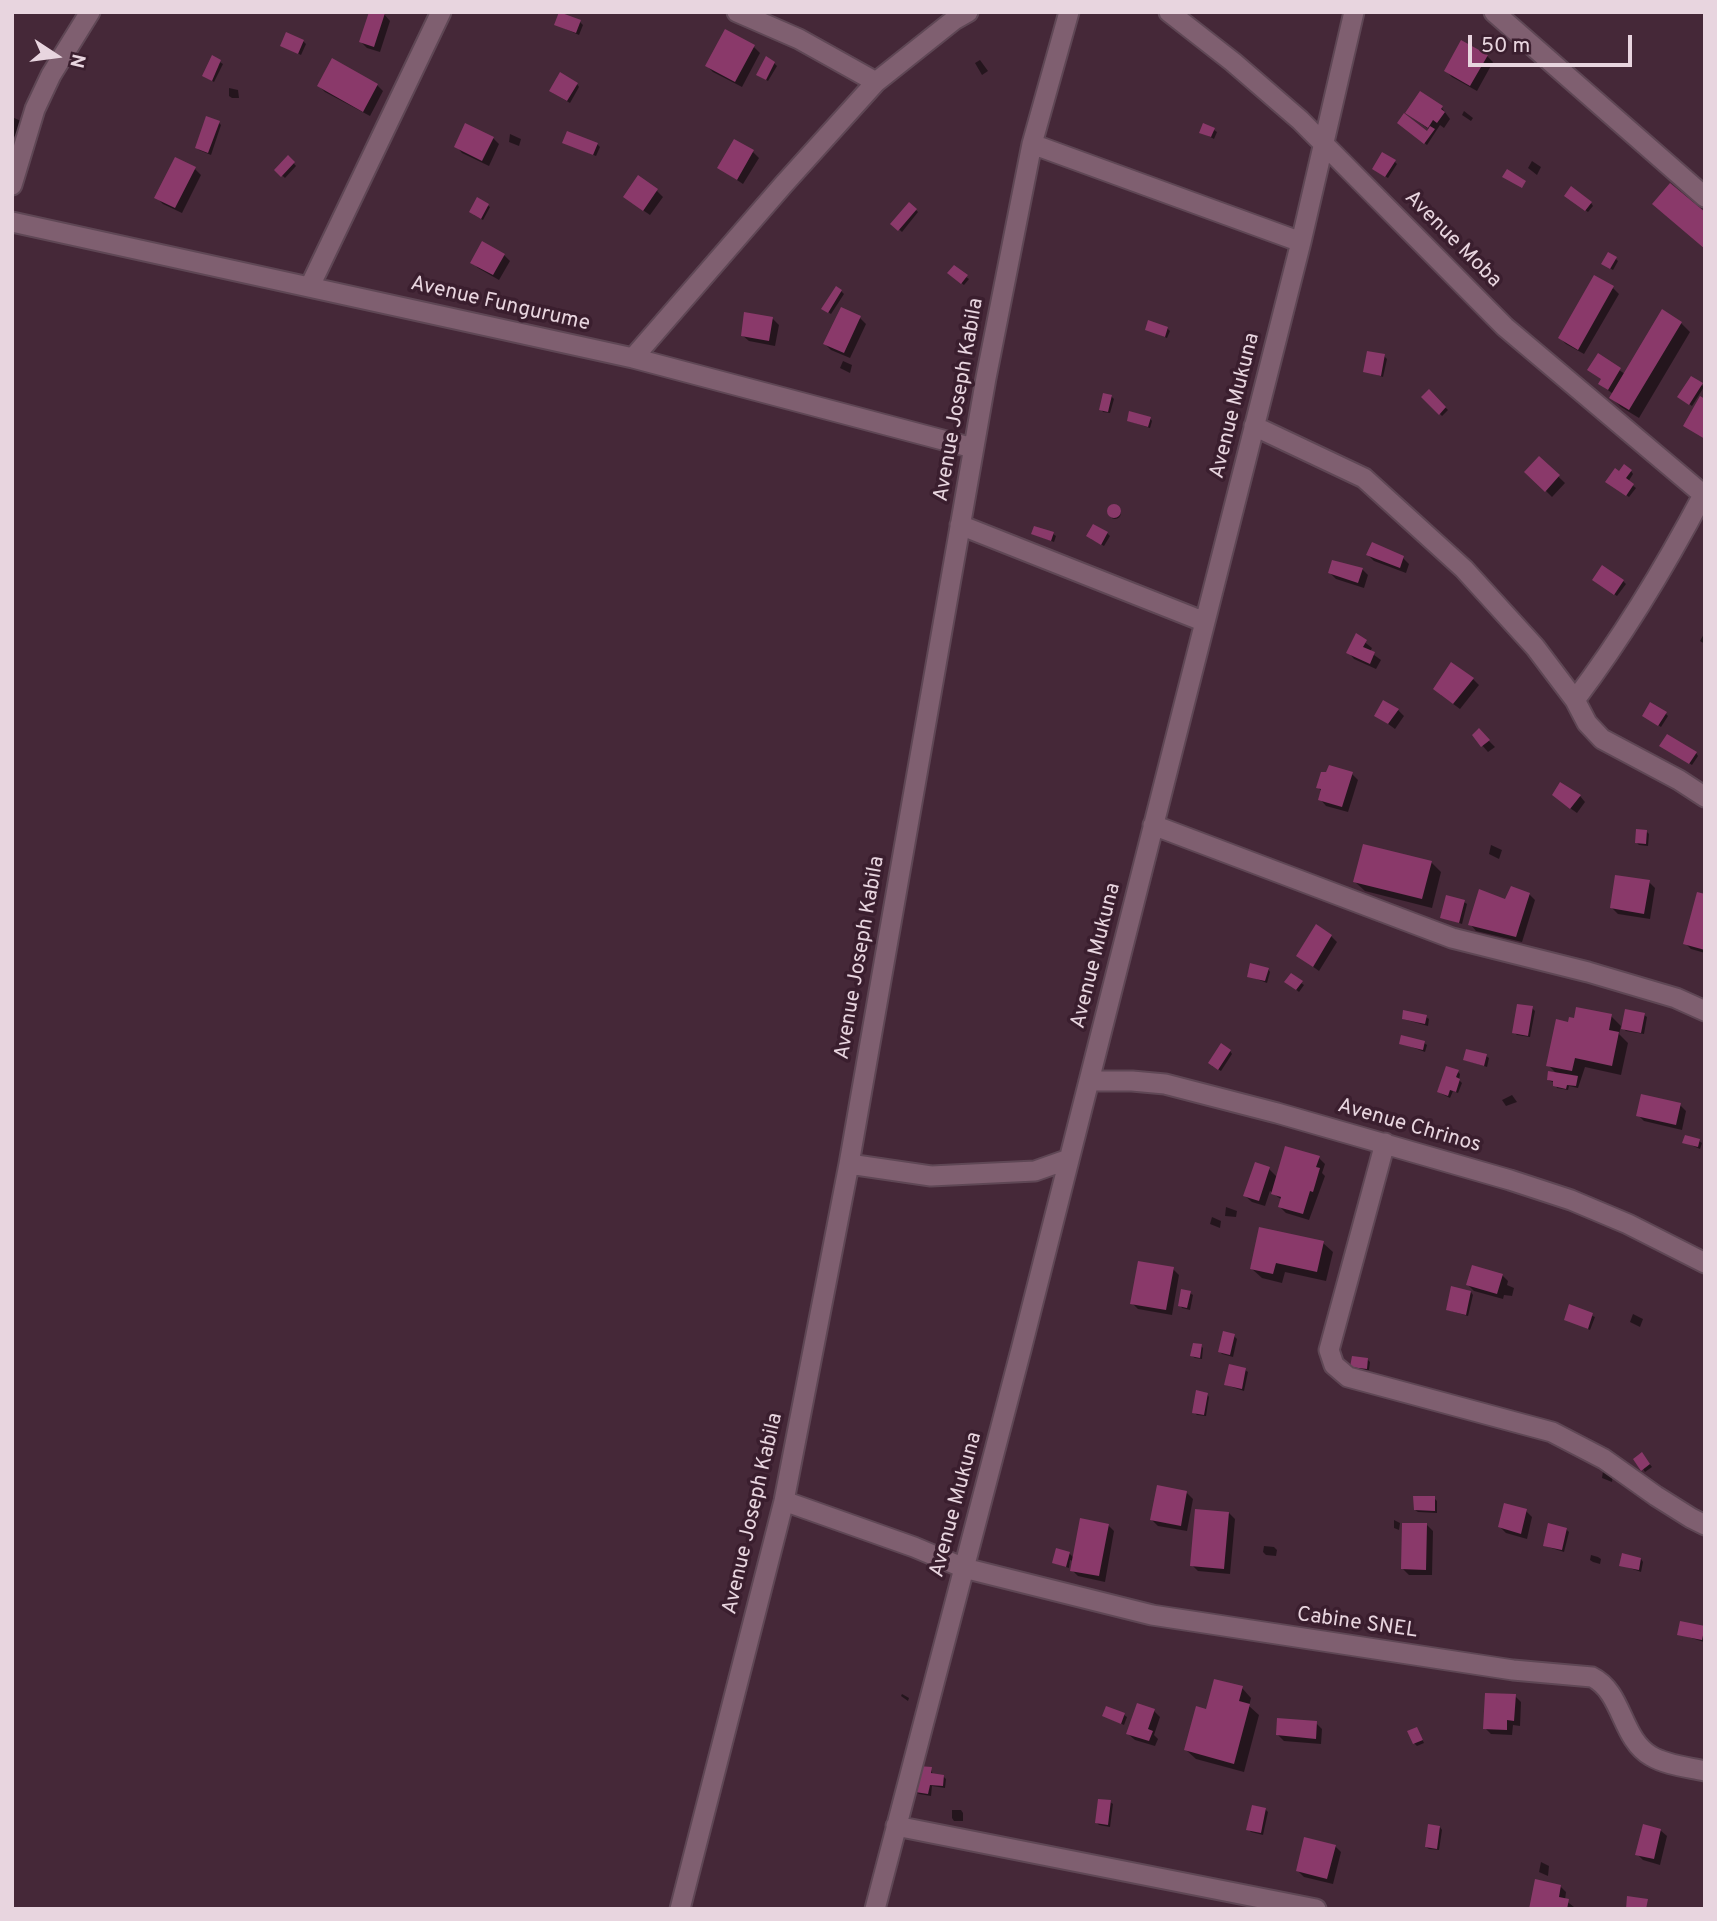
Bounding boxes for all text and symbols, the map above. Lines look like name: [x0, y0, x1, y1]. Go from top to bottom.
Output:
north arrow: [21, 21, 91, 91]
scale bar: [1472, 21, 1636, 65]
text: 50 m: [1481, 33, 1530, 60]
text: N: [63, 51, 90, 70]
street label: Avenue Moba: [1398, 186, 1506, 294]
street label: Avenue Fungurume: [408, 272, 592, 338]
street label: Avenue Joseph Kabila: [930, 296, 990, 504]
street label: Avenue Mukuna: [1206, 330, 1266, 482]
street label: Avenue Joseph Kabila: [831, 854, 891, 1062]
street label: Avenue Mukuna: [1067, 880, 1127, 1032]
street label: Avenue Chrinos: [1335, 1095, 1483, 1159]
street label: Avenue Joseph Kabila: [719, 1411, 789, 1617]
street label: Avenue Mukuna: [925, 1429, 989, 1581]
street label: Cabine SNEL: [1295, 1603, 1419, 1645]

